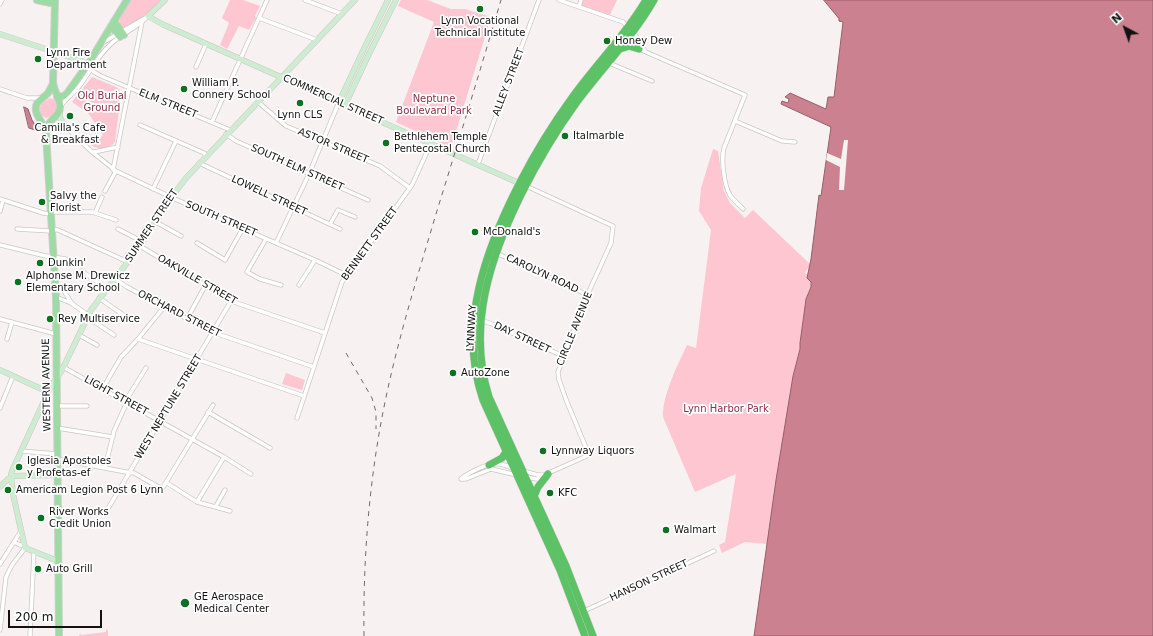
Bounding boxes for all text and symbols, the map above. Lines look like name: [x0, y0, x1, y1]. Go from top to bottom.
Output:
marker: Lynn Vocational Technical Institute: [475, 4, 485, 14]
north arrow: [1105, 8, 1145, 48]
text: N: [1109, 11, 1125, 26]
place label: Lynn Vocational Technical Institute: [435, 15, 525, 38]
place label: Honey Dew: [615, 35, 672, 47]
marker: Honey Dew: [602, 36, 612, 46]
street label: ALLEY STREET: [491, 46, 527, 118]
place label: Lynn Fire Department: [46, 47, 107, 70]
marker: Lynn Fire Department: [33, 54, 43, 64]
street label: COMMERCIAL STREET: [281, 72, 385, 128]
place label: William P. Connery School: [192, 77, 270, 100]
marker: William P. Connery School: [179, 84, 189, 94]
street label: ELM STREET: [137, 87, 199, 121]
park label: Old Burial Ground: [77, 90, 127, 114]
park label: Neptune Boulevard Park: [396, 93, 472, 116]
marker: Lynn CLS: [295, 98, 305, 108]
place label: Lynn CLS: [277, 109, 323, 121]
marker: Camilla's Cafe & Breakfast: [65, 111, 75, 121]
place label: Camilla's Cafe & Breakfast: [34, 122, 106, 146]
street label: ASTOR STREET: [296, 126, 370, 166]
place label: Italmarble: [573, 130, 624, 142]
place label: Bethlehem Temple Pentecostal Church: [394, 131, 490, 154]
marker: Italmarble: [560, 131, 570, 141]
marker: Bethlehem Temple Pentecostal Church: [381, 138, 391, 148]
street label: SOUTH ELM STREET: [249, 142, 345, 194]
street label: LOWELL STREET: [229, 173, 309, 219]
street label: SUMMER STREET: [123, 187, 181, 265]
place label: Salvy the Florist: [50, 190, 97, 214]
marker: Salvy the Florist: [37, 197, 47, 207]
street label: SOUTH STREET: [183, 199, 259, 239]
street label: BENNETT STREET: [339, 205, 401, 283]
place label: McDonald's: [483, 226, 540, 238]
marker: McDonald's: [470, 227, 480, 237]
street label: OAKVILLE STREET: [155, 252, 239, 308]
street label: CAROLYN ROAD: [504, 252, 580, 296]
place label: Dunkin': [48, 257, 86, 269]
marker: Dunkin': [35, 258, 45, 268]
place label: Alphonse M. Drewicz Elementary School: [26, 270, 130, 294]
marker: Alphonse M. Drewicz Elementary School: [13, 277, 23, 287]
street label: ORCHARD STREET: [135, 288, 223, 340]
street label: CIRCLE AVENUE: [555, 290, 595, 368]
street label: LYNNWAY: [465, 304, 479, 352]
place label: Rey Multiservice: [58, 313, 140, 325]
marker: Rey Multiservice: [45, 314, 55, 324]
street label: DAY STREET: [492, 320, 552, 356]
street label: WESTERN AVENUE: [40, 338, 54, 432]
street label: WEST NEPTUNE STREET: [133, 352, 205, 462]
place label: AutoZone: [461, 367, 510, 379]
marker: AutoZone: [448, 368, 458, 378]
street label: LIGHT STREET: [82, 373, 150, 419]
park label: Lynn Harbor Park: [683, 403, 769, 415]
place label: Lynnway Liquors: [551, 445, 634, 457]
marker: Lynnway Liquors: [538, 446, 548, 456]
place label: Iglesia Apostoles y Profetas-ef: [27, 455, 111, 478]
marker: Iglesia Apostoles y Profetas-ef: [14, 462, 24, 472]
place label: Americam Legion Post 6 Lynn: [16, 484, 163, 496]
marker: Americam Legion Post 6 Lynn: [3, 485, 13, 495]
place label: KFC: [558, 487, 577, 499]
marker: KFC: [545, 488, 555, 498]
place label: River Works Credit Union: [49, 506, 111, 530]
marker: River Works Credit Union: [36, 513, 46, 523]
place label: Walmart: [674, 524, 716, 536]
marker: Walmart: [661, 525, 671, 535]
street label: HANSON STREET: [608, 558, 690, 604]
place label: Auto Grill: [46, 563, 93, 575]
marker: Auto Grill: [33, 564, 43, 574]
place label: GE Aerospace Medical Center: [194, 591, 269, 614]
marker: GE Aerospace Medical Center: [179, 597, 191, 609]
scale bar: [10, 602, 104, 628]
text: 200 m: [15, 610, 53, 624]

